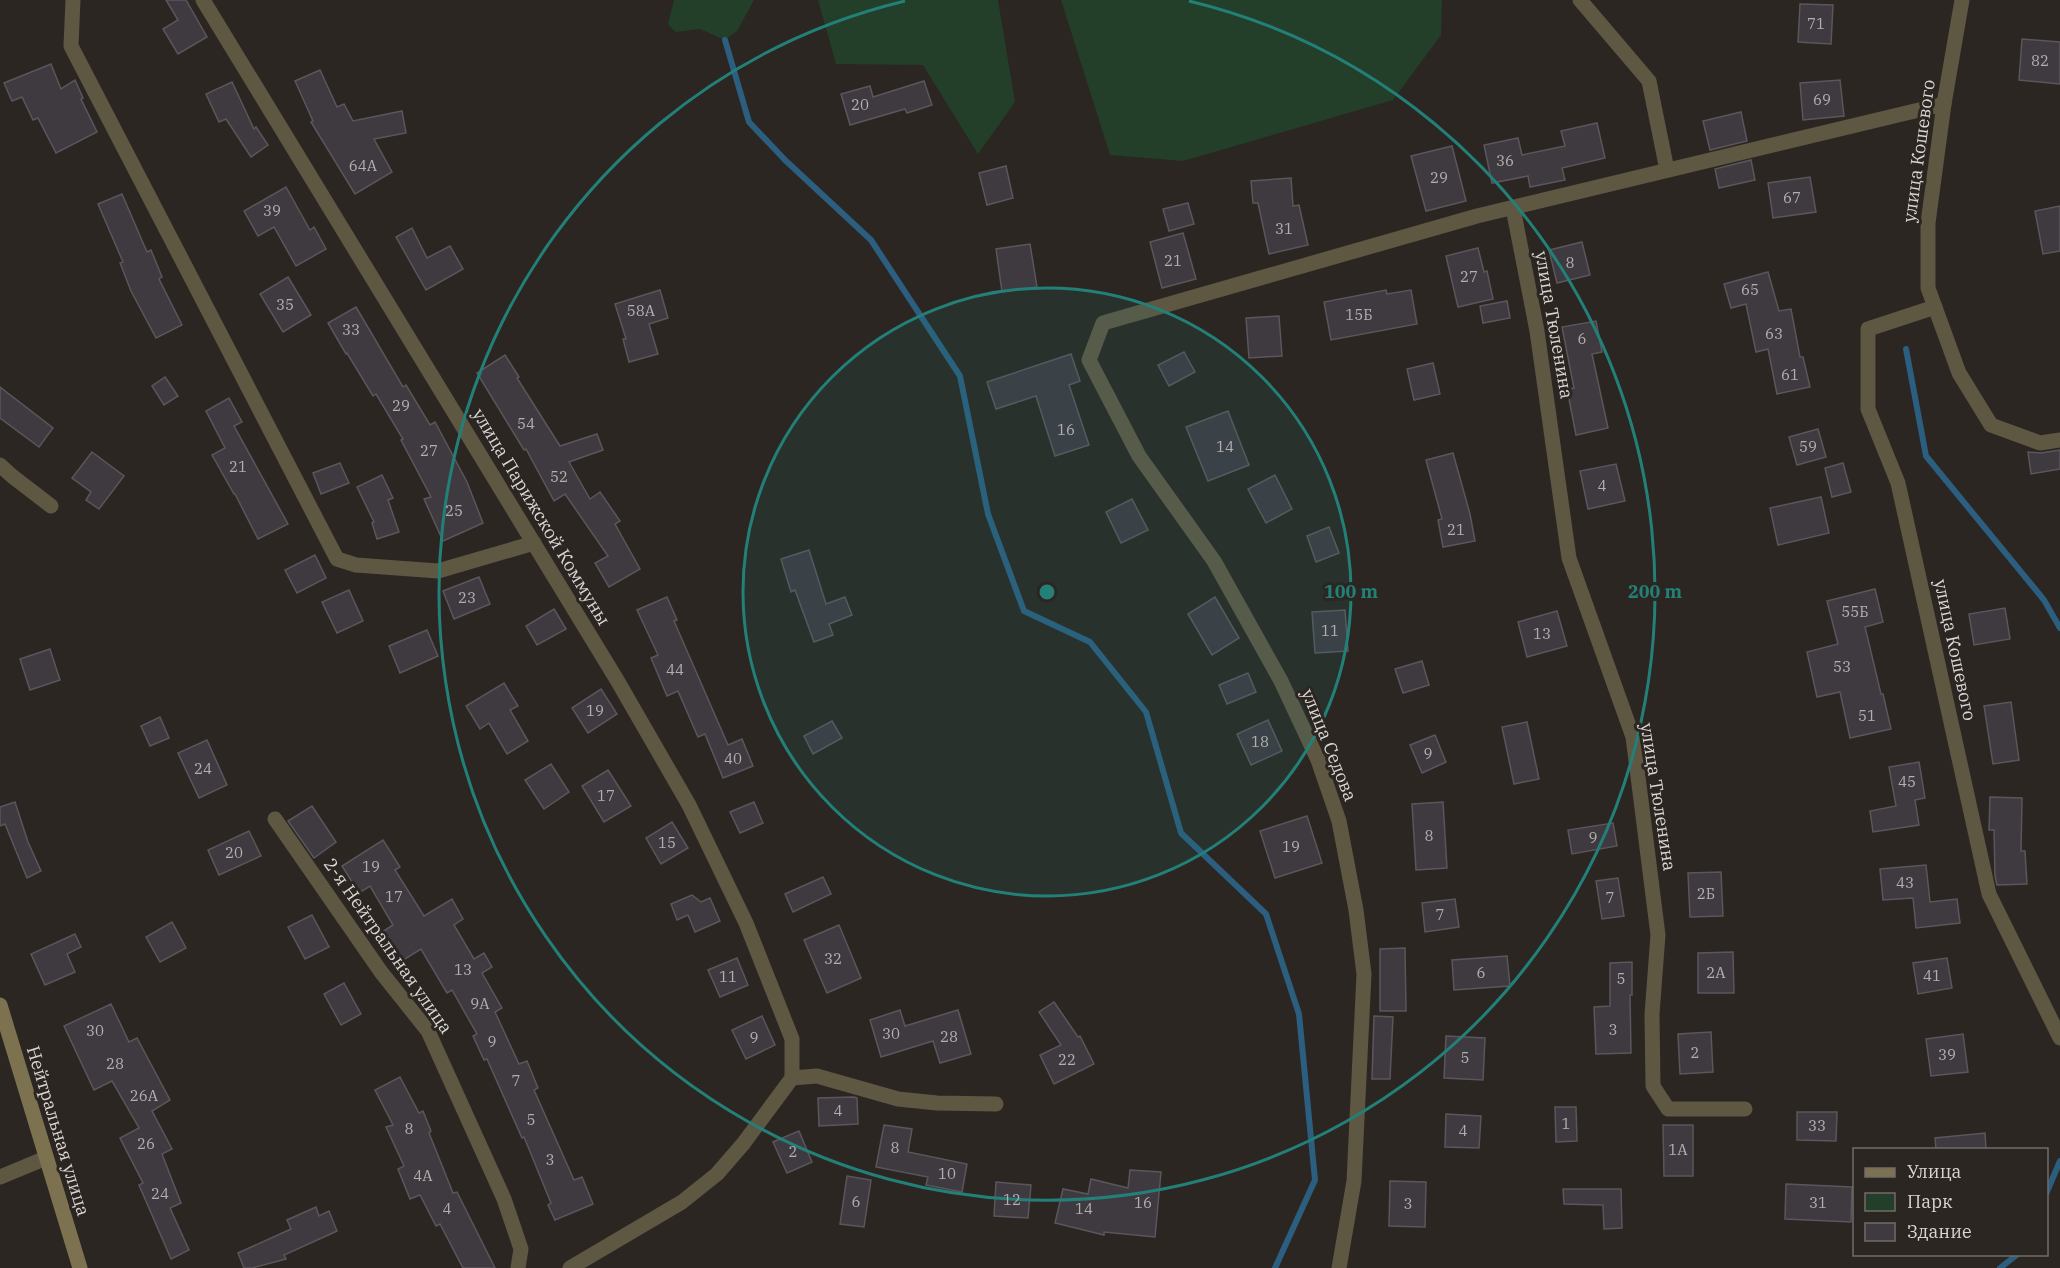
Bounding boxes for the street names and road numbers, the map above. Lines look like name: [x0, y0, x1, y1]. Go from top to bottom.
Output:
street label: улица Кошевого: [1897, 78, 1940, 224]
street label: улица Тюленина: [1530, 249, 1579, 401]
street label: улица Парижской Коммуны: [467, 404, 616, 630]
street label: улица Кошевого: [1929, 577, 1982, 723]
street label: улица Седова: [1296, 685, 1363, 805]
street label: улица Тюленина: [1635, 721, 1682, 873]
street label: 2-я Нейтральная улица: [319, 853, 458, 1038]
street label: Нейтральная улица: [22, 1043, 95, 1219]

